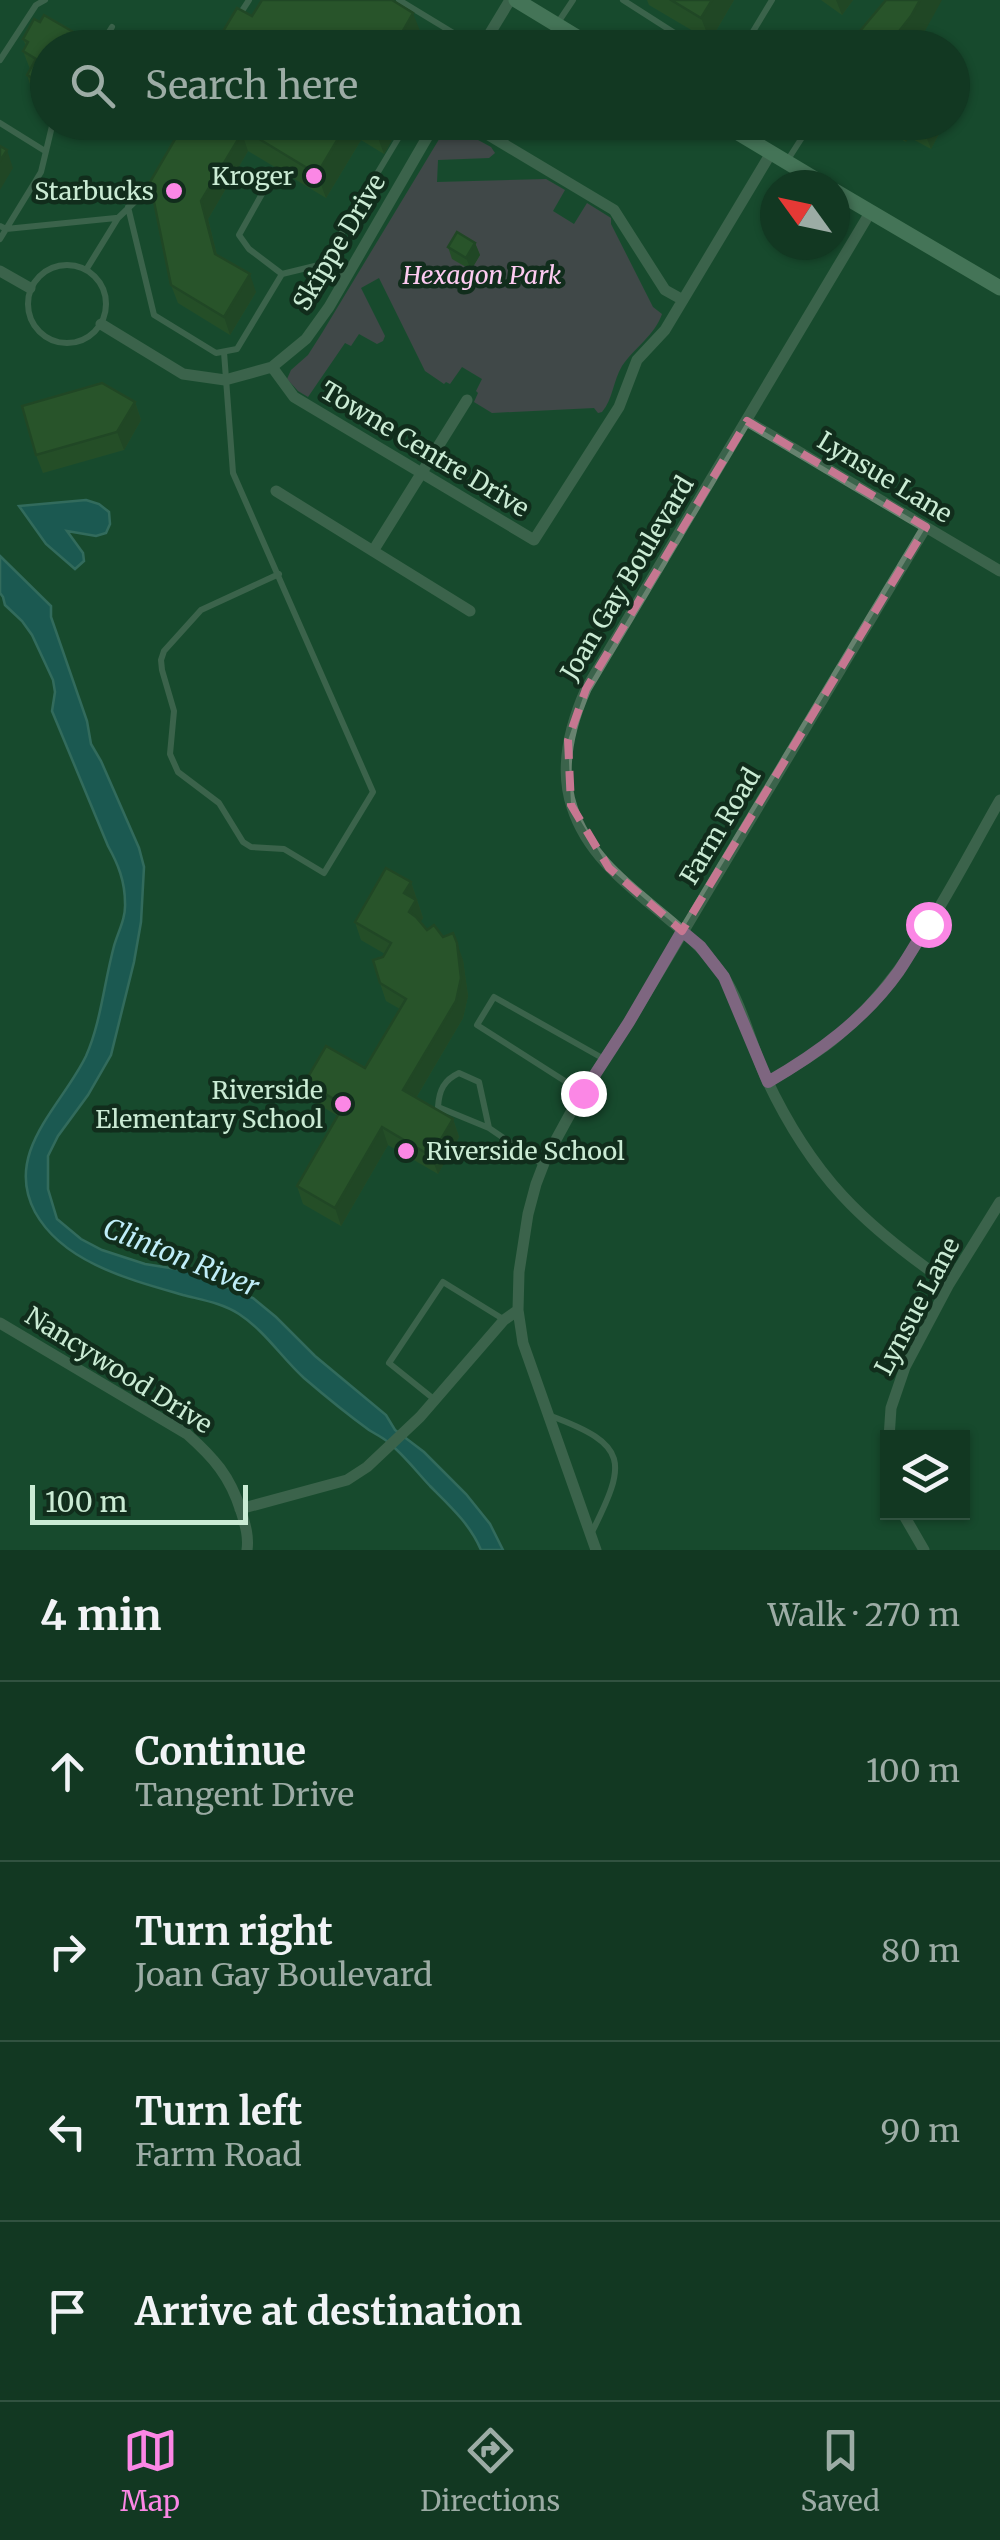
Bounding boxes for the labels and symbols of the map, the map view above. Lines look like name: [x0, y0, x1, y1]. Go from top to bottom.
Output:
place label: Kroger: [212, 160, 294, 192]
marker: Kroger: [303, 165, 325, 187]
street label: Skippe Drive: [286, 168, 392, 316]
north arrow: [760, 170, 850, 260]
place label: Starbucks: [34, 175, 154, 207]
marker: Starbucks: [163, 180, 185, 202]
park label: Hexagon Park: [402, 259, 562, 291]
street label: Towne Centre Drive: [315, 374, 535, 524]
street label: Lynsue Lane: [812, 424, 958, 530]
street label: Joan Gay Boulevard: [553, 470, 701, 687]
street label: Farm Road: [673, 762, 767, 890]
route start: [906, 902, 952, 948]
route end: [561, 1071, 607, 1117]
place label: Riverside Elementary School: [95, 1074, 323, 1135]
marker: Riverside Elementary School: [332, 1093, 354, 1115]
place label: Riverside School: [426, 1135, 625, 1167]
marker: Riverside School: [395, 1140, 417, 1162]
water label: Clinton River: [98, 1209, 265, 1305]
street label: Lynsue Lane: [867, 1232, 967, 1380]
street label: Nancywood Drive: [20, 1300, 218, 1440]
scale bar: [30, 1480, 248, 1524]

